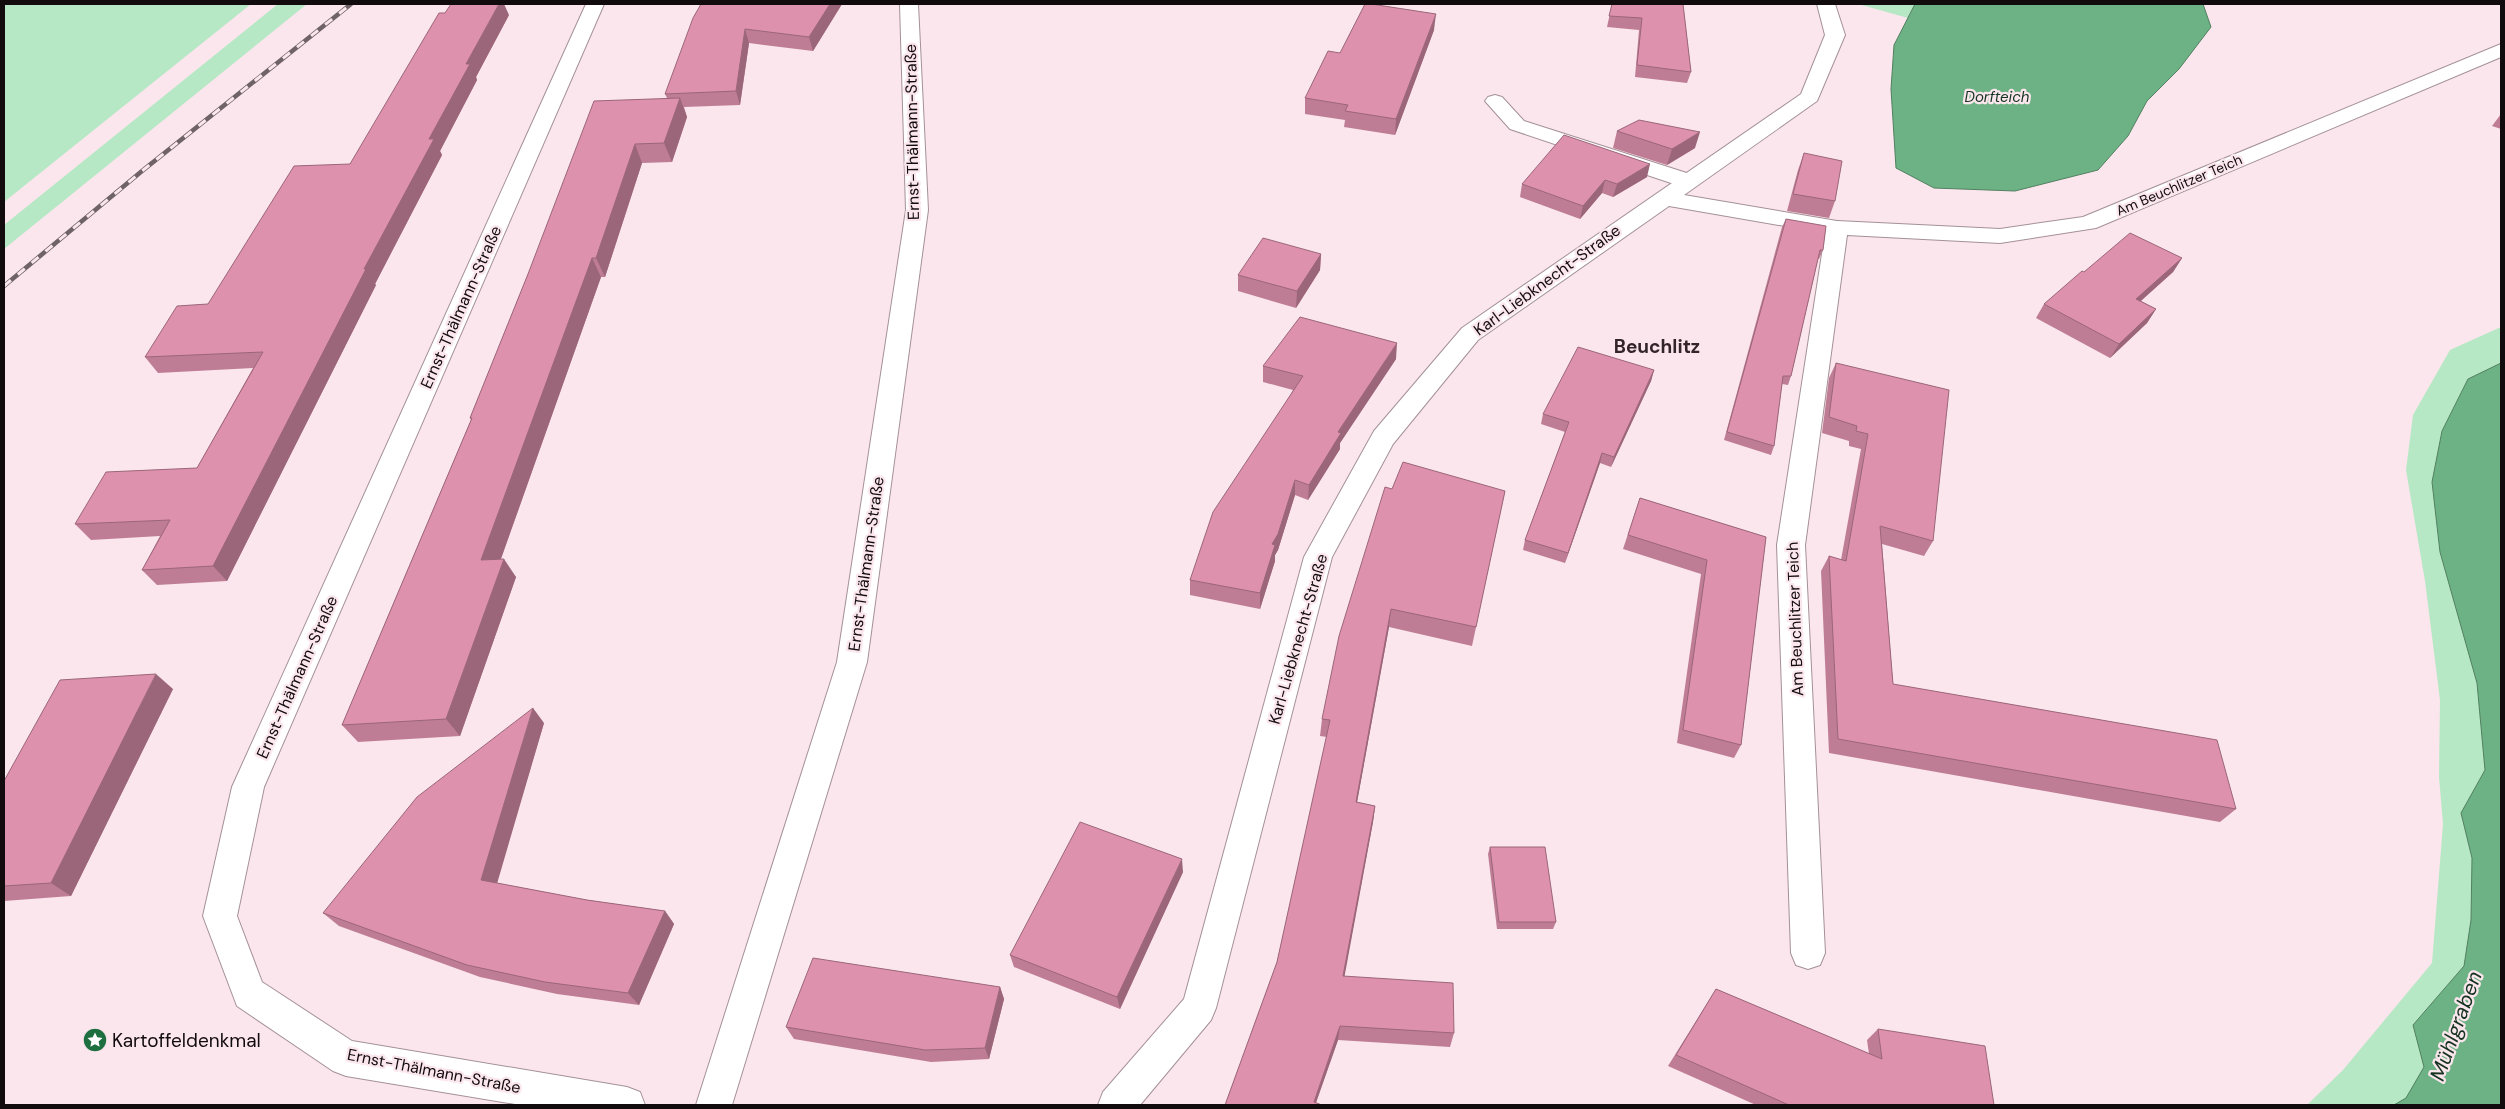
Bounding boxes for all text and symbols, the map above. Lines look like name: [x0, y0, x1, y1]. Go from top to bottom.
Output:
street label: Ernst-Thälmann-Straße: [900, 44, 924, 220]
water label: Dorfteich: [1965, 87, 2030, 107]
street label: Am Beuchlitzer Teich: [2113, 150, 2245, 220]
street label: Karl-Liebknecht-Straße: [1469, 220, 1625, 340]
street label: Ernst-Thälmann-Straße: [416, 222, 506, 392]
district label: Beuchlitz: [1614, 334, 1700, 359]
street label: Ernst-Thälmann-Straße: [843, 475, 889, 653]
street label: Am Beuchlitzer Teich: [1782, 541, 1808, 697]
street label: Karl-Liebknecht-Straße: [1264, 551, 1332, 727]
street label: Ernst-Thälmann-Straße: [252, 592, 342, 762]
water label: Mühlgraben: [2423, 967, 2489, 1085]
place icon: Kartoffeldenkmal: [82, 1027, 108, 1053]
place label: Kartoffeldenkmal: [112, 1028, 261, 1053]
street label: Ernst-Thälmann-Straße: [346, 1044, 522, 1098]

